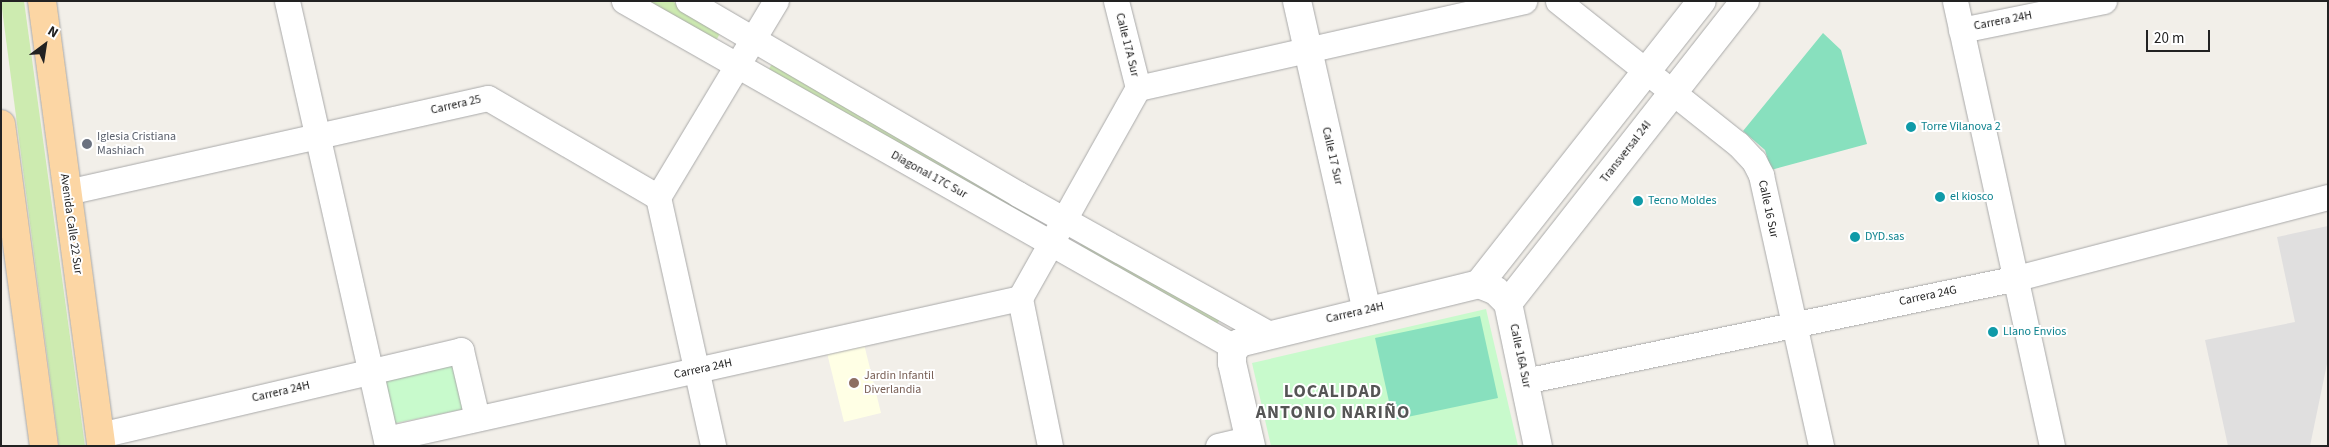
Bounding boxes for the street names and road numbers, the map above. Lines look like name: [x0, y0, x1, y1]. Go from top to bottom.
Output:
street label: Carrera 24H: [1973, 8, 2033, 34]
street label: Calle 17A Sur: [1112, 12, 1142, 78]
street label: Carrera 25: [429, 92, 483, 118]
street label: Transversal 24I: [1597, 118, 1655, 186]
street label: Calle 17 Sur: [1318, 126, 1346, 186]
street label: Diagonal 17C Sur: [888, 148, 970, 202]
street label: Avenida Calle 22 Sur: [57, 173, 85, 275]
street label: Calle 16 Sur: [1755, 179, 1781, 239]
street label: Carrera 24G: [1898, 283, 1958, 309]
street label: Carrera 24H: [1325, 299, 1385, 327]
street label: Calle 16A Sur: [1506, 323, 1534, 389]
street label: Carrera 24H: [673, 356, 733, 382]
street label: Carrera 24H: [251, 378, 311, 406]

